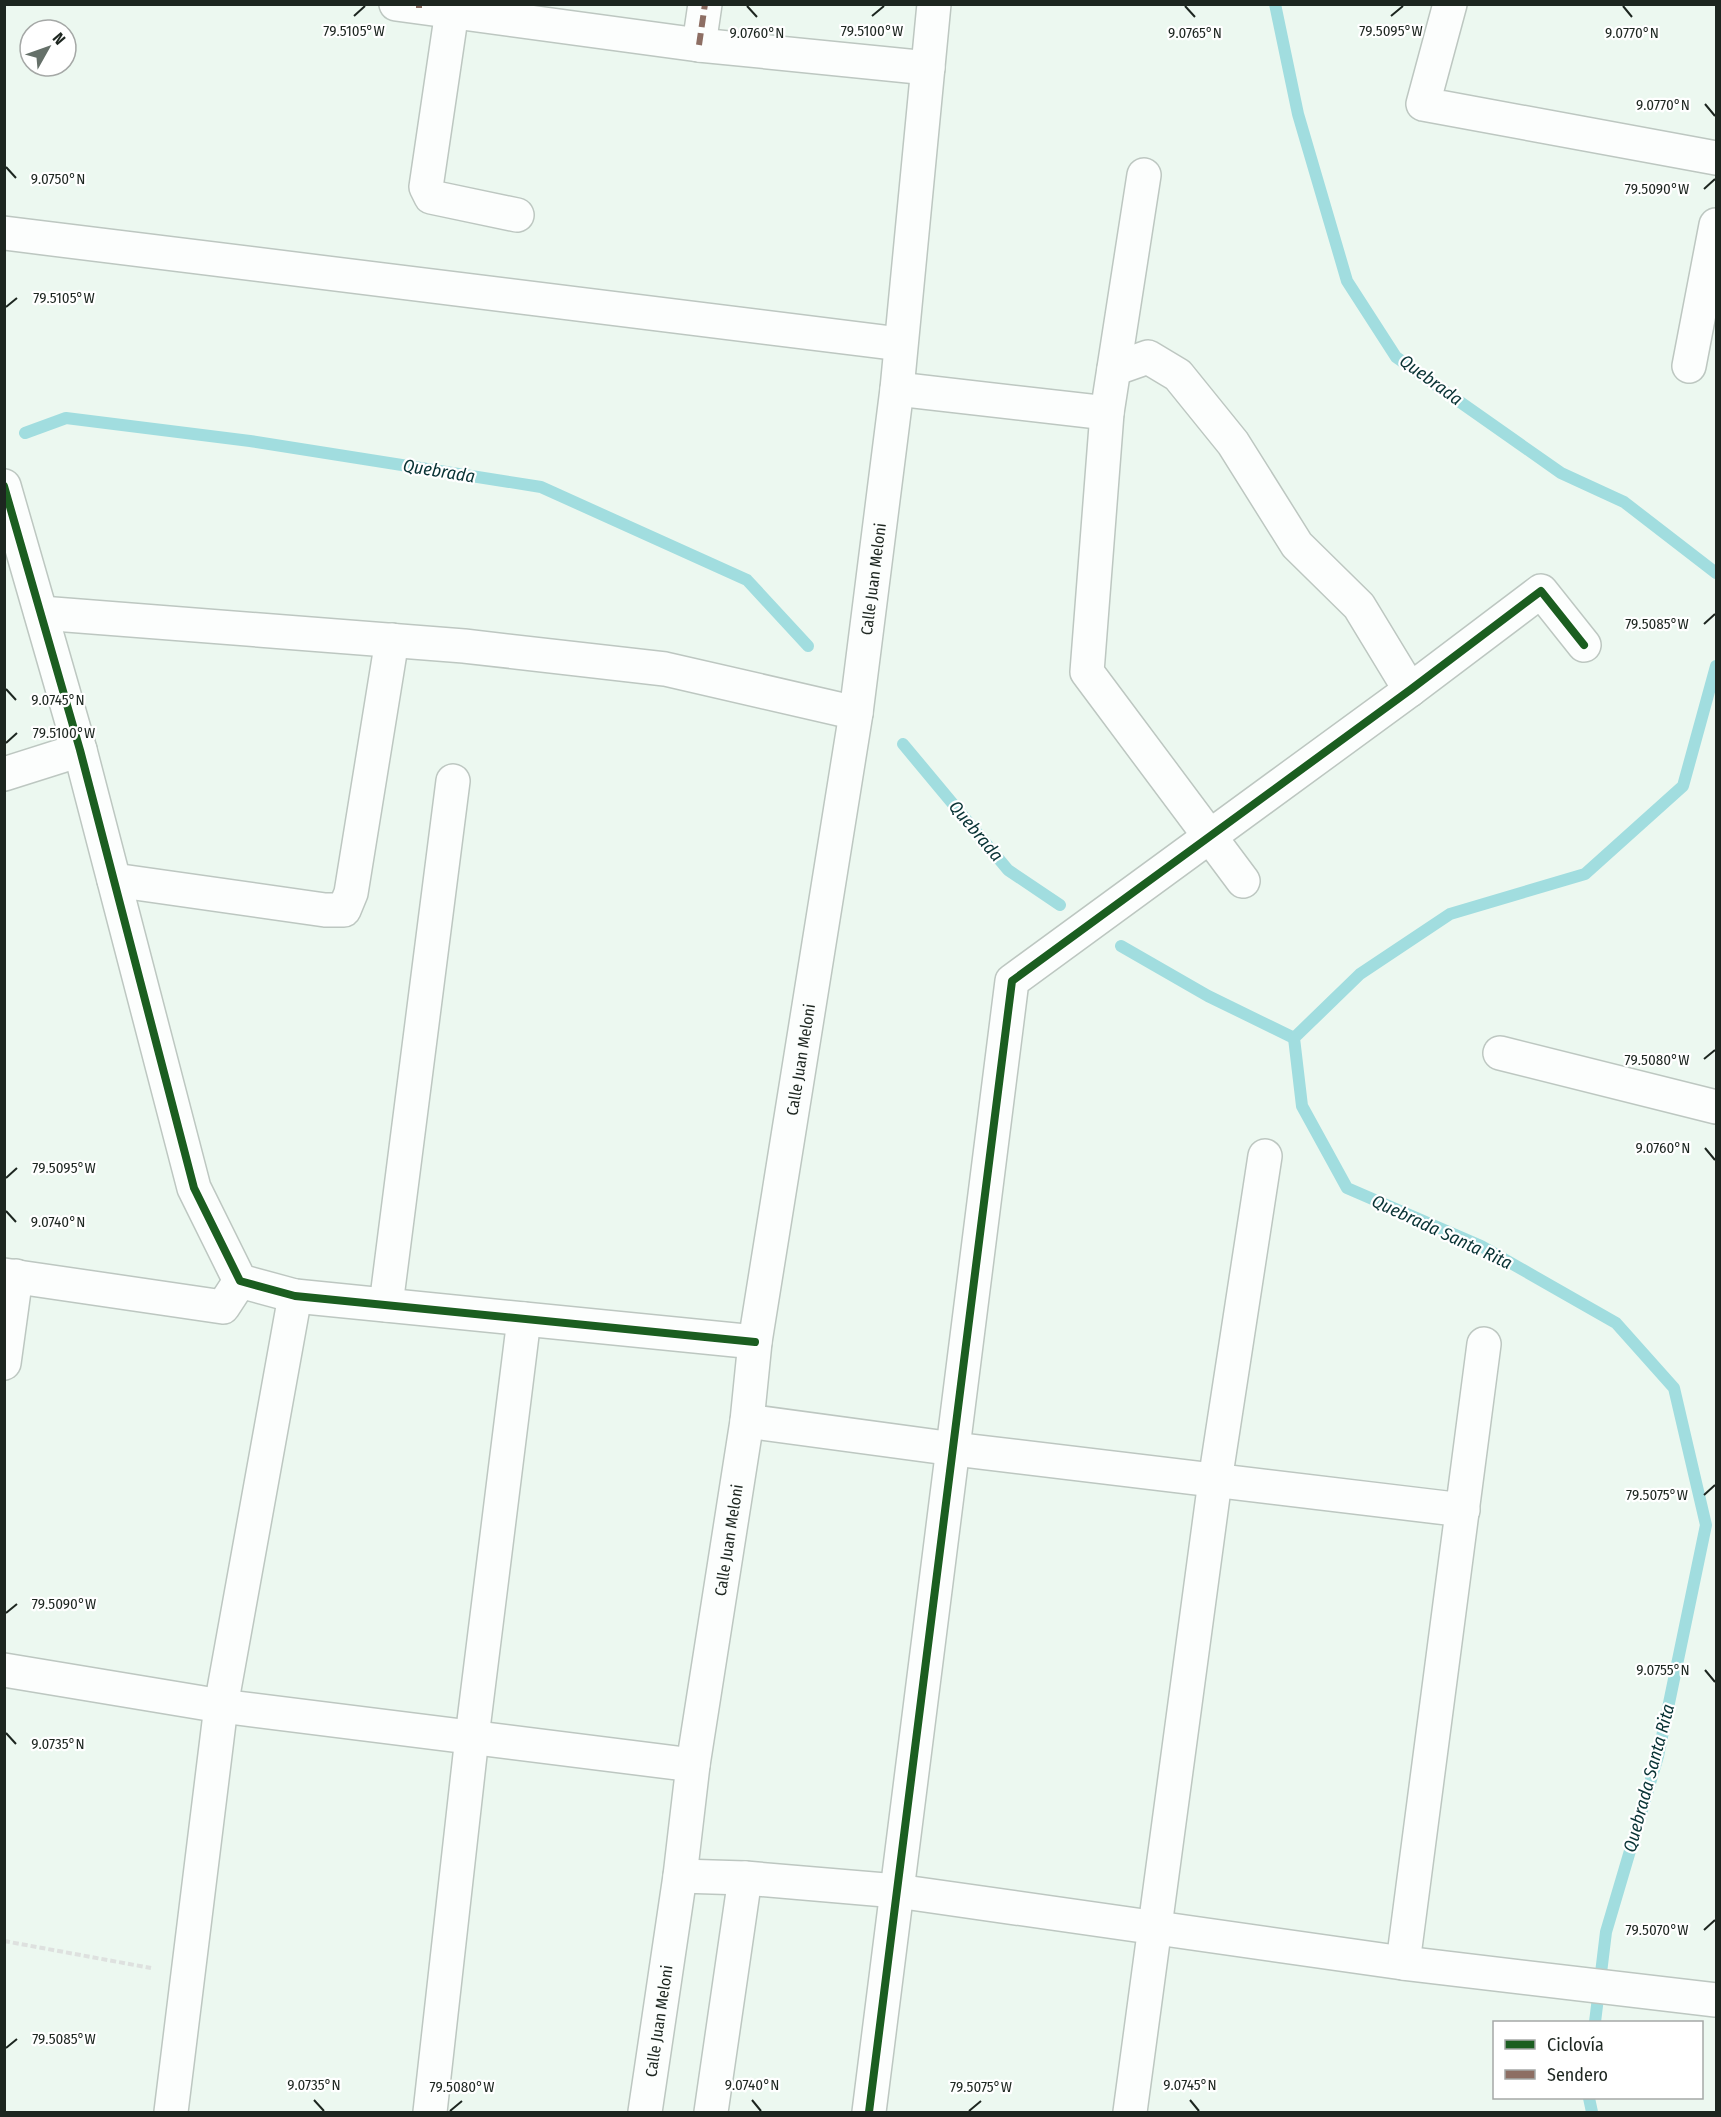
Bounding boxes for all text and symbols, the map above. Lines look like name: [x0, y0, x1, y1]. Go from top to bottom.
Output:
north arrow: [18, 18, 78, 78]
text: 79.5105°W: [323, 22, 385, 40]
text: 79.5100°W: [841, 22, 903, 40]
text: 79.5095°W: [1359, 22, 1423, 40]
text: 9.0760°N: [730, 24, 784, 42]
text: 9.0765°N: [1168, 24, 1222, 42]
text: 9.0770°N: [1605, 24, 1659, 42]
text: N: [49, 29, 69, 48]
text: 9.0770°N: [1636, 96, 1690, 114]
text: 9.0750°N: [31, 170, 85, 188]
text: 79.5090°W: [1625, 180, 1689, 198]
text: 79.5105°W: [33, 289, 95, 307]
water label: Quebrada: [1395, 350, 1467, 410]
water label: Quebrada: [401, 454, 477, 488]
street label: Calle Juan Meloni: [857, 522, 890, 636]
text: 79.5085°W: [1625, 615, 1689, 633]
text: 9.0745°N: [31, 691, 85, 709]
text: 79.5100°W: [33, 724, 95, 742]
water label: Quebrada: [944, 796, 1008, 866]
street label: Calle Juan Meloni: [783, 1002, 819, 1117]
text: 79.5080°W: [1625, 1051, 1689, 1069]
text: 9.0760°N: [1636, 1139, 1690, 1157]
text: 79.5095°W: [32, 1159, 96, 1177]
water label: Quebrada Santa Rita: [1368, 1190, 1516, 1274]
text: 9.0740°N: [31, 1213, 85, 1231]
street label: Calle Juan Meloni: [711, 1483, 747, 1597]
text: 79.5075°W: [1626, 1486, 1688, 1504]
text: 79.5090°W: [32, 1595, 96, 1613]
text: 9.0755°N: [1636, 1661, 1690, 1679]
water label: Quebrada Santa Rita: [1619, 1702, 1679, 1854]
text: 9.0735°N: [31, 1735, 85, 1753]
text: 79.5070°W: [1626, 1921, 1688, 1939]
street label: Calle Juan Meloni: [641, 1964, 677, 2078]
legend: [1493, 2021, 1703, 2099]
text: 79.5085°W: [32, 2030, 96, 2048]
text: Ciclovía: [1547, 2034, 1604, 2056]
text: Sendero: [1547, 2064, 1608, 2086]
text: 9.0735°N: [287, 2076, 341, 2094]
text: 9.0740°N: [725, 2076, 779, 2094]
text: 9.0745°N: [1163, 2076, 1217, 2094]
text: 79.5080°W: [430, 2078, 494, 2096]
text: 79.5075°W: [950, 2078, 1012, 2096]

